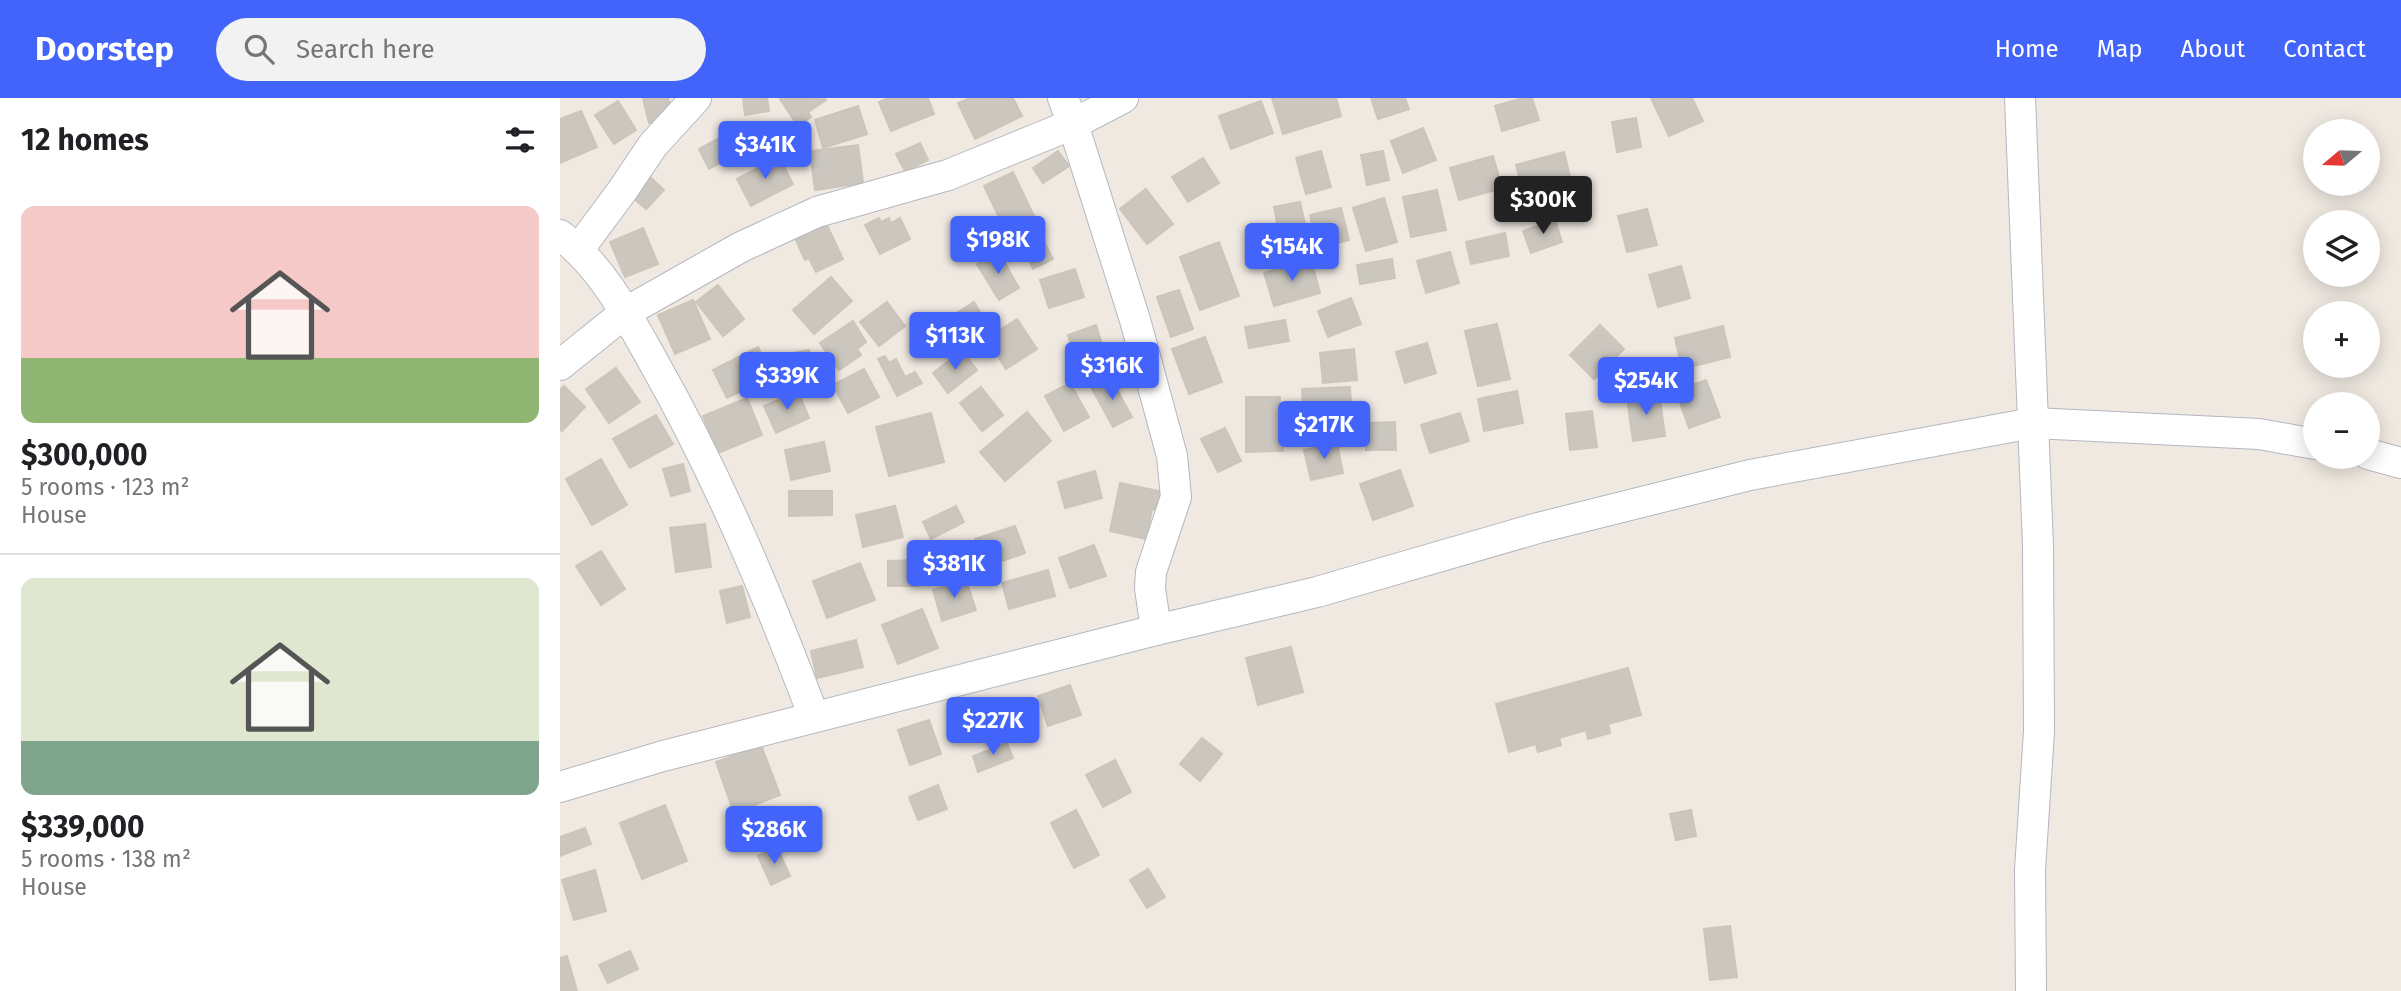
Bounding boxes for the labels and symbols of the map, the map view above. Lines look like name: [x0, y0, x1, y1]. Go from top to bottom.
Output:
north arrow: [2303, 119, 2380, 196]
pin: $341K: [716, 122, 814, 181]
pin: $300K: [1494, 176, 1592, 236]
pin: $198K: [949, 216, 1047, 276]
pin: $154K: [1243, 223, 1341, 283]
pin: $113K: [906, 313, 1004, 372]
pin: $316K: [1063, 342, 1161, 402]
pin: $339K: [738, 352, 836, 412]
pin: $254K: [1597, 358, 1695, 417]
pin: $217K: [1275, 402, 1373, 461]
pin: $381K: [905, 540, 1003, 600]
pin: $227K: [944, 698, 1042, 757]
pin: $286K: [725, 806, 823, 866]

